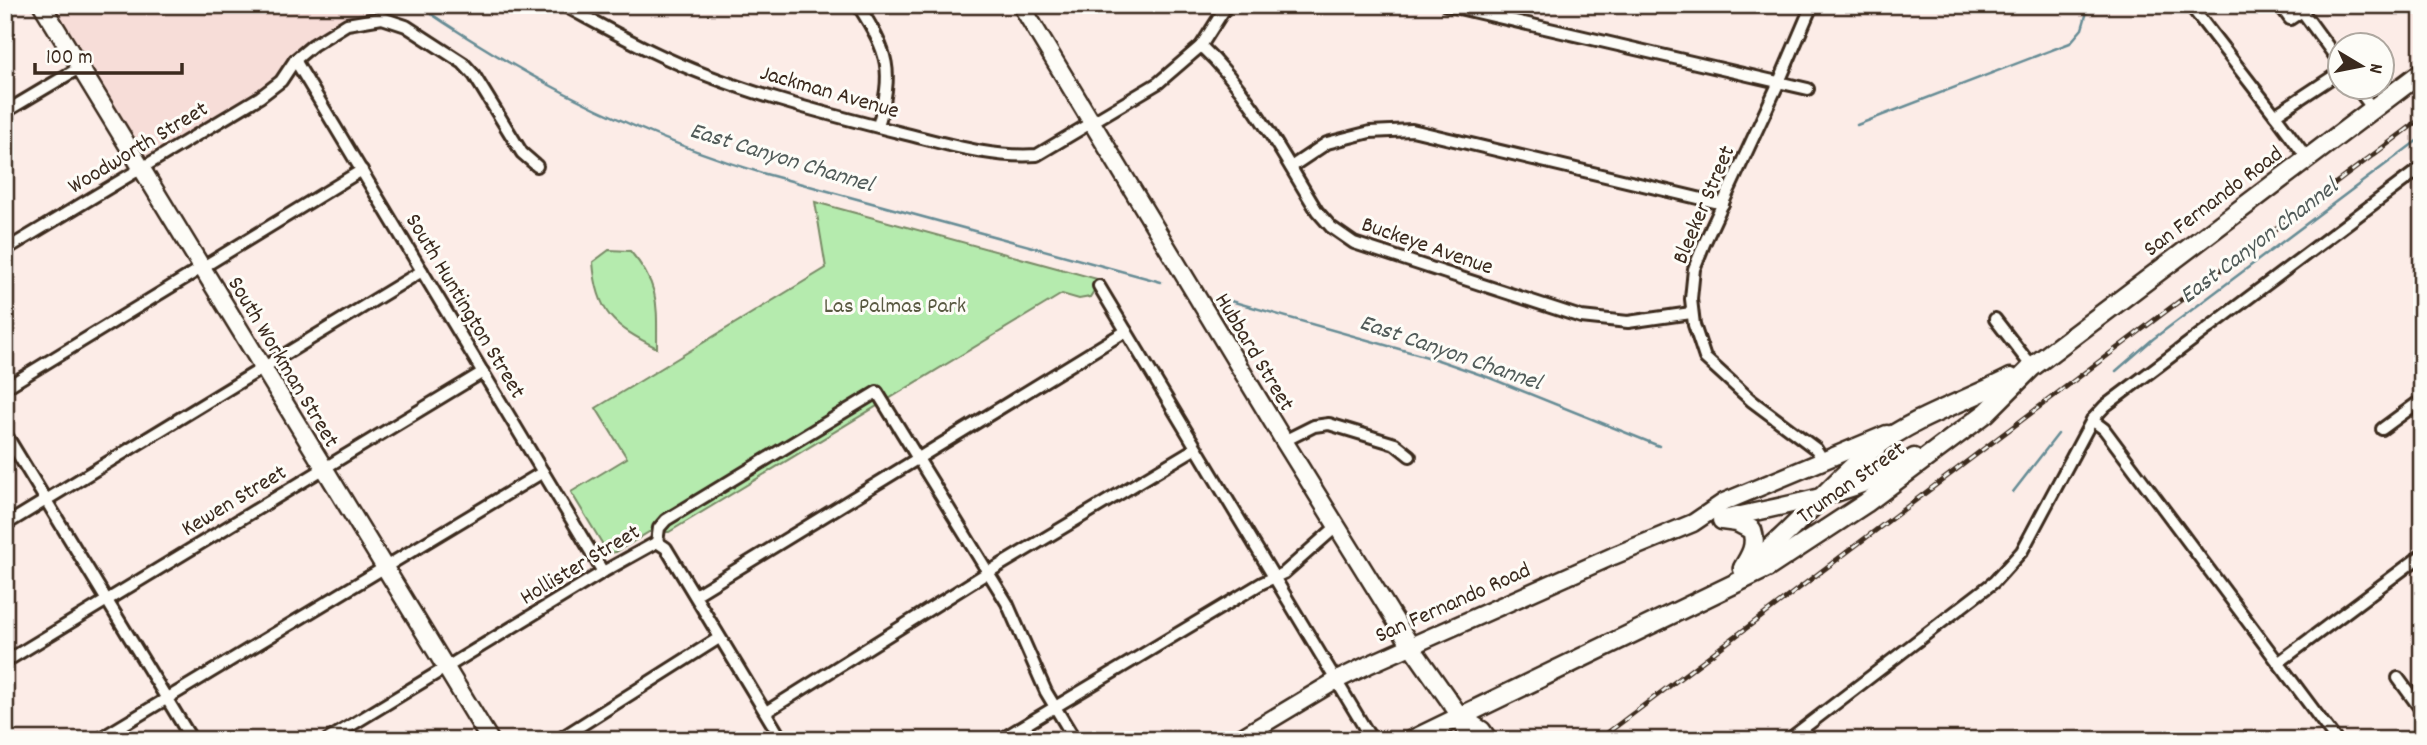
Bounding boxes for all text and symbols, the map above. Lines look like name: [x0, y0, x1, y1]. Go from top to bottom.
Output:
scale bar: [35, 32, 182, 76]
north arrow: [2326, 32, 2396, 102]
text: 100 m: [46, 44, 93, 74]
street label: Jackman Avenue: [756, 58, 902, 129]
text: N: [2360, 61, 2388, 75]
street label: Woodworth Street: [62, 94, 215, 204]
water label: East Canyon Channel: [685, 115, 879, 204]
street label: San Fernando Road: [2137, 139, 2291, 266]
street label: Bleeker Street: [1665, 141, 1745, 270]
water label: East Canyon Channel: [2174, 170, 2348, 313]
street label: South Huntington Street: [396, 208, 532, 406]
street label: Buckeye Avenue: [1357, 209, 1497, 285]
street label: South Workman Street: [218, 271, 346, 455]
street label: Hubbard Street: [1205, 287, 1301, 418]
park label: Las Palmas Park: [824, 291, 966, 324]
water label: East Canyon Channel: [1355, 307, 1548, 402]
street label: Truman Street: [1791, 434, 1913, 534]
street label: Kewen Street: [176, 458, 294, 546]
street label: Hollister Street: [514, 517, 647, 615]
street label: San Fernando Road: [1370, 555, 1536, 653]

